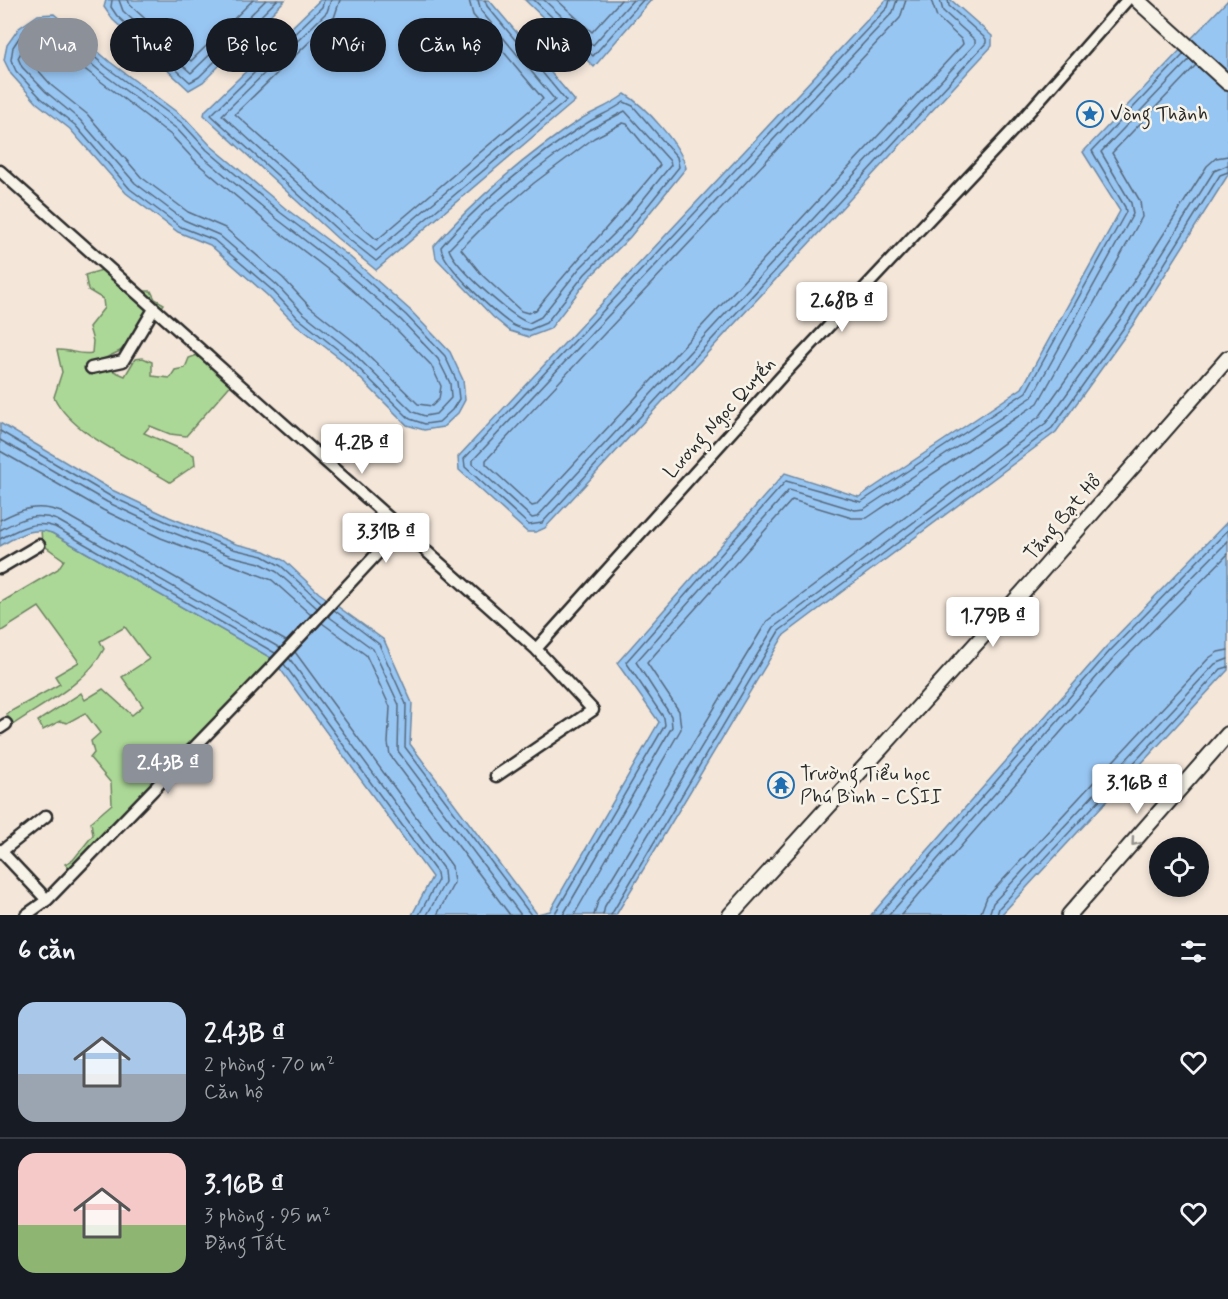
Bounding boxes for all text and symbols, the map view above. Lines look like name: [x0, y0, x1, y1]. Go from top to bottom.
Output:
chip: Mua: [18, 18, 98, 72]
chip: Thuê: [110, 18, 194, 72]
chip: Bộ lọc: [206, 18, 298, 72]
chip: Mới: [310, 18, 386, 72]
chip: Căn hộ: [398, 18, 503, 72]
chip: Nhà: [515, 18, 592, 72]
place icon: Vòng Thành: [1075, 99, 1105, 129]
place label: Vòng Thành: [1110, 101, 1208, 130]
pin: 2.68B ₫: [787, 282, 897, 333]
text: 2.68B ₫: [810, 288, 874, 315]
street label: Lương Ngọc Quyến: [658, 351, 784, 486]
pin: 4.2B ₫: [313, 424, 411, 475]
text: 4.2B ₫: [335, 430, 389, 457]
street label: Tăng Bạt Hổ: [1018, 469, 1110, 568]
pin: 3.31B ₫: [331, 513, 441, 564]
text: 3.31B ₫: [356, 519, 416, 546]
pin: 1.79B ₫: [938, 597, 1048, 648]
text: 1.79B ₫: [960, 603, 1026, 630]
pin: 2.43B ₫: [113, 744, 223, 795]
text: 2.43B ₫: [137, 750, 199, 777]
place label: Trường Tiểu học Phú Bình - CSII: [800, 761, 942, 811]
pin: 3.16B ₫: [1082, 764, 1192, 815]
temple icon: Trường Tiểu học Phú Bình - CSII: [766, 770, 796, 800]
text: 3.16B ₫: [1106, 770, 1168, 797]
one-way arrow: [1131, 835, 1142, 846]
map controls: [1149, 837, 1209, 897]
button: locate: [1149, 837, 1209, 897]
text: 6 căn: [18, 934, 75, 968]
icon: filters: [1177, 935, 1210, 968]
text: 2.43B ₫: [204, 1018, 285, 1052]
icon: home: [66, 1026, 138, 1098]
icon: heart: [1177, 1046, 1210, 1079]
text: 2 phòng · 70 m²: [204, 1052, 335, 1079]
text: Căn hộ: [204, 1079, 264, 1106]
text: 3.16B ₫: [204, 1169, 284, 1203]
icon: home: [66, 1177, 138, 1249]
icon: heart: [1177, 1197, 1210, 1230]
text: 3 phòng · 95 m²: [204, 1203, 331, 1230]
text: Đặng Tất: [204, 1230, 286, 1257]

